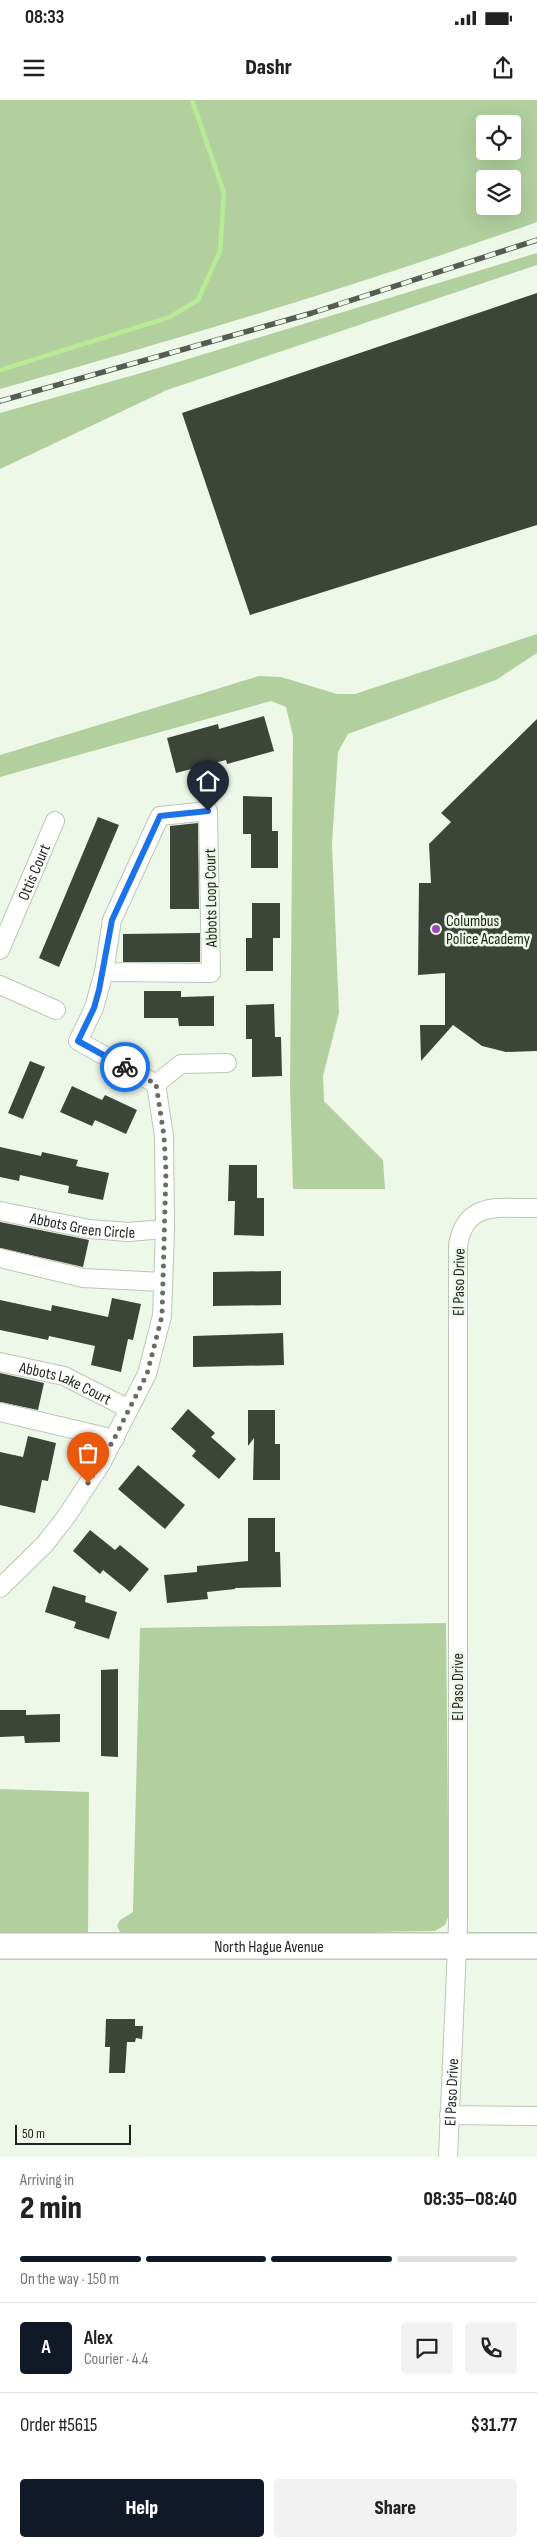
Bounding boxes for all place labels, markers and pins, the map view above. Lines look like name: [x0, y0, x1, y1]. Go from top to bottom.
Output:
pin: [187, 760, 229, 811]
place label: Columbus Police Academy: [446, 912, 530, 949]
marker: Columbus Police Academy: [430, 923, 442, 935]
pin: [67, 1432, 109, 1483]

